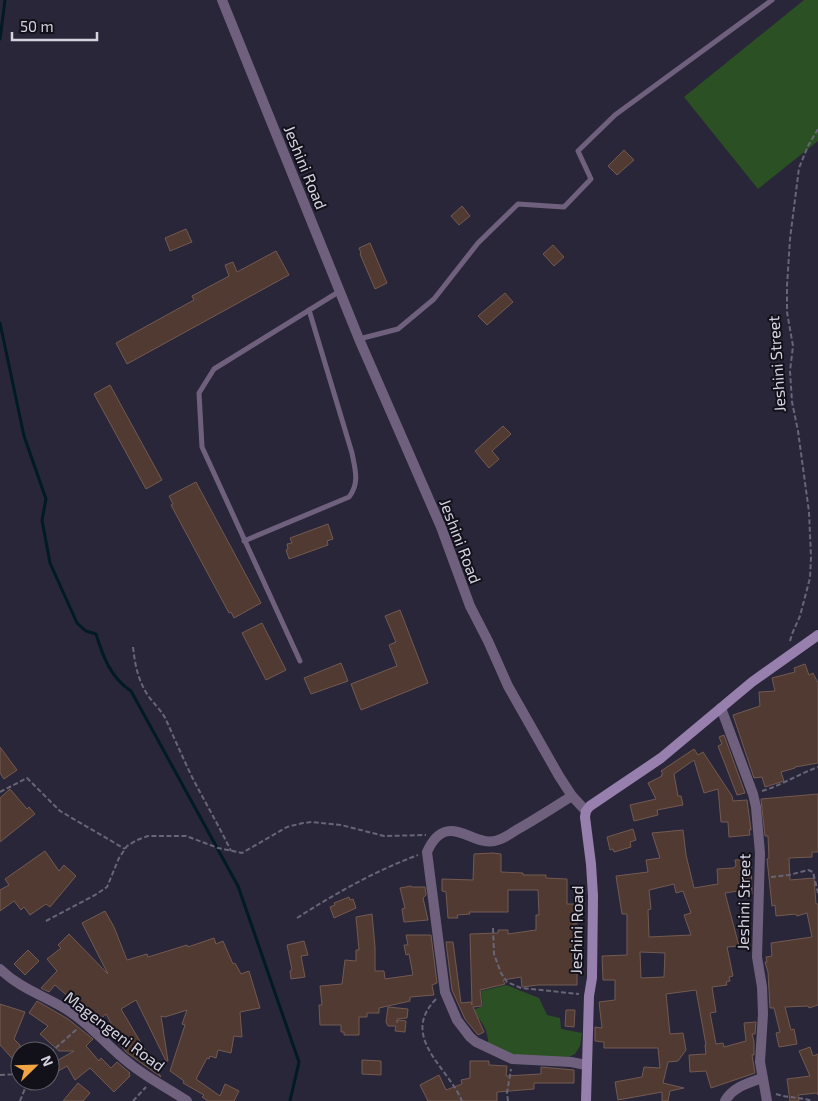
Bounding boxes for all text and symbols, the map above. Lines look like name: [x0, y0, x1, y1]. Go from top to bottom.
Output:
scale bar: [12, 10, 98, 42]
text: 50 m: [20, 17, 54, 35]
street label: Jeshini Road: [281, 122, 331, 212]
street label: Jeshini Street: [763, 315, 789, 413]
street label: Jeshini Road: [436, 496, 486, 586]
street label: Jeshini Street: [733, 853, 753, 951]
street label: Jeshini Road: [566, 885, 586, 975]
street label: Magengeni Road: [61, 987, 169, 1075]
north arrow: [10, 1041, 60, 1091]
text: N: [38, 1053, 57, 1069]

